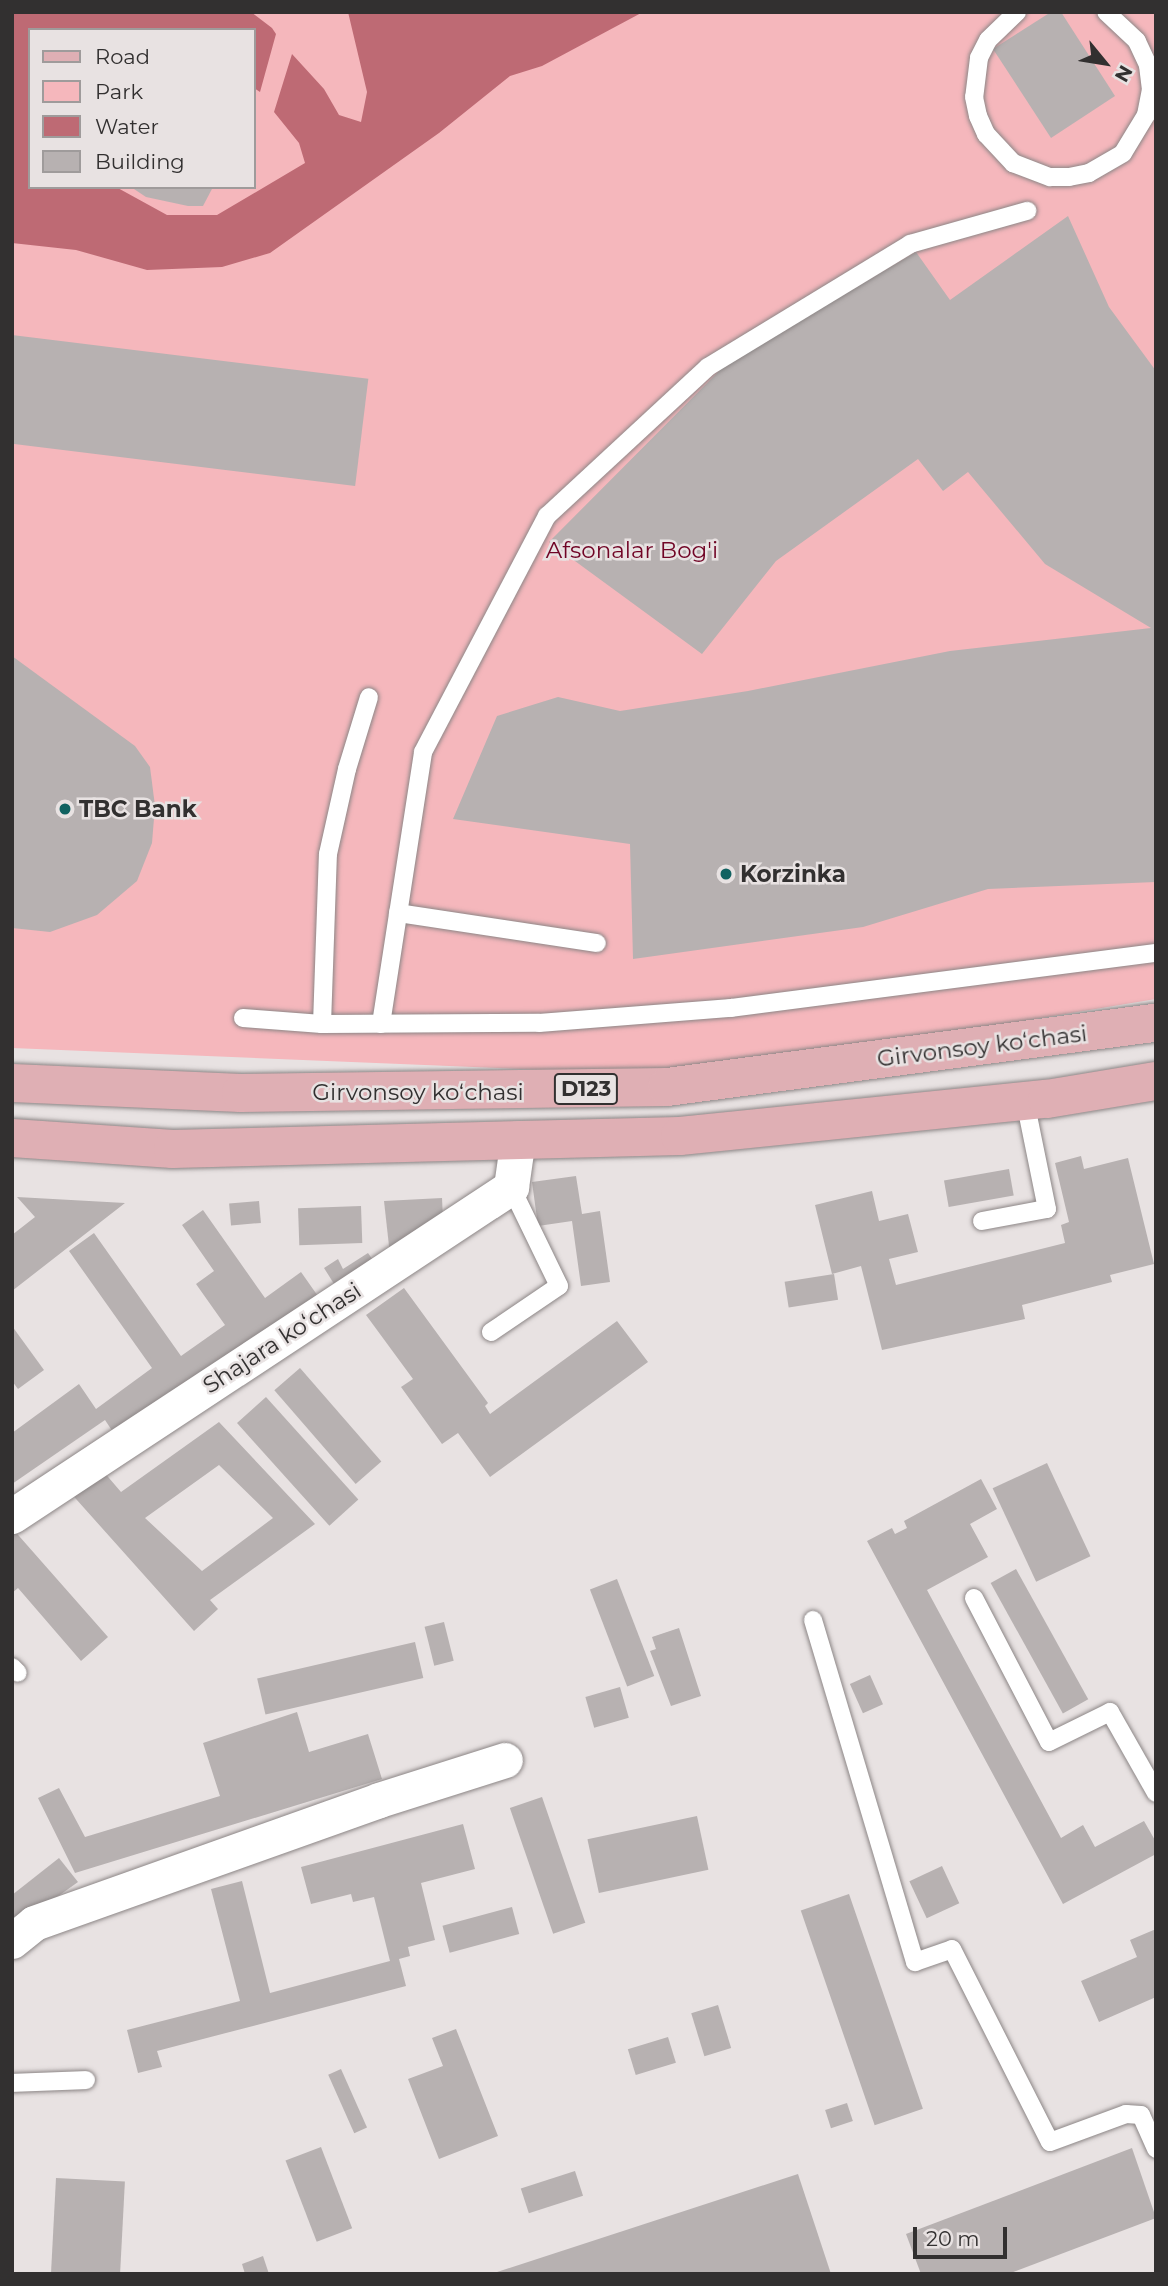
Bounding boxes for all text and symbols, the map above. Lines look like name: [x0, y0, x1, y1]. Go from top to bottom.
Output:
legend: [28, 28, 256, 189]
north arrow: [1070, 28, 1140, 98]
text: Road: [95, 44, 150, 69]
text: N: [1110, 61, 1137, 86]
text: Park: [95, 79, 143, 104]
text: Water: [95, 114, 159, 139]
text: Building: [95, 149, 185, 174]
park label: Afsonalar Bog'i: [546, 536, 718, 564]
place label: TBC Bank: [79, 795, 197, 823]
marker: TBC Bank: [57, 801, 73, 817]
place label: Korzinka: [740, 860, 846, 888]
marker: Korzinka: [718, 866, 734, 882]
street label: Girvonsoy koʻchasi: [875, 1019, 1089, 1073]
road number: D123: [553, 1072, 619, 1106]
street label: Girvonsoy koʻchasi: [312, 1078, 524, 1106]
street label: Shajara koʻchasi: [198, 1277, 366, 1399]
scale bar: [916, 2212, 1010, 2256]
text: 20 m: [926, 2226, 980, 2251]

